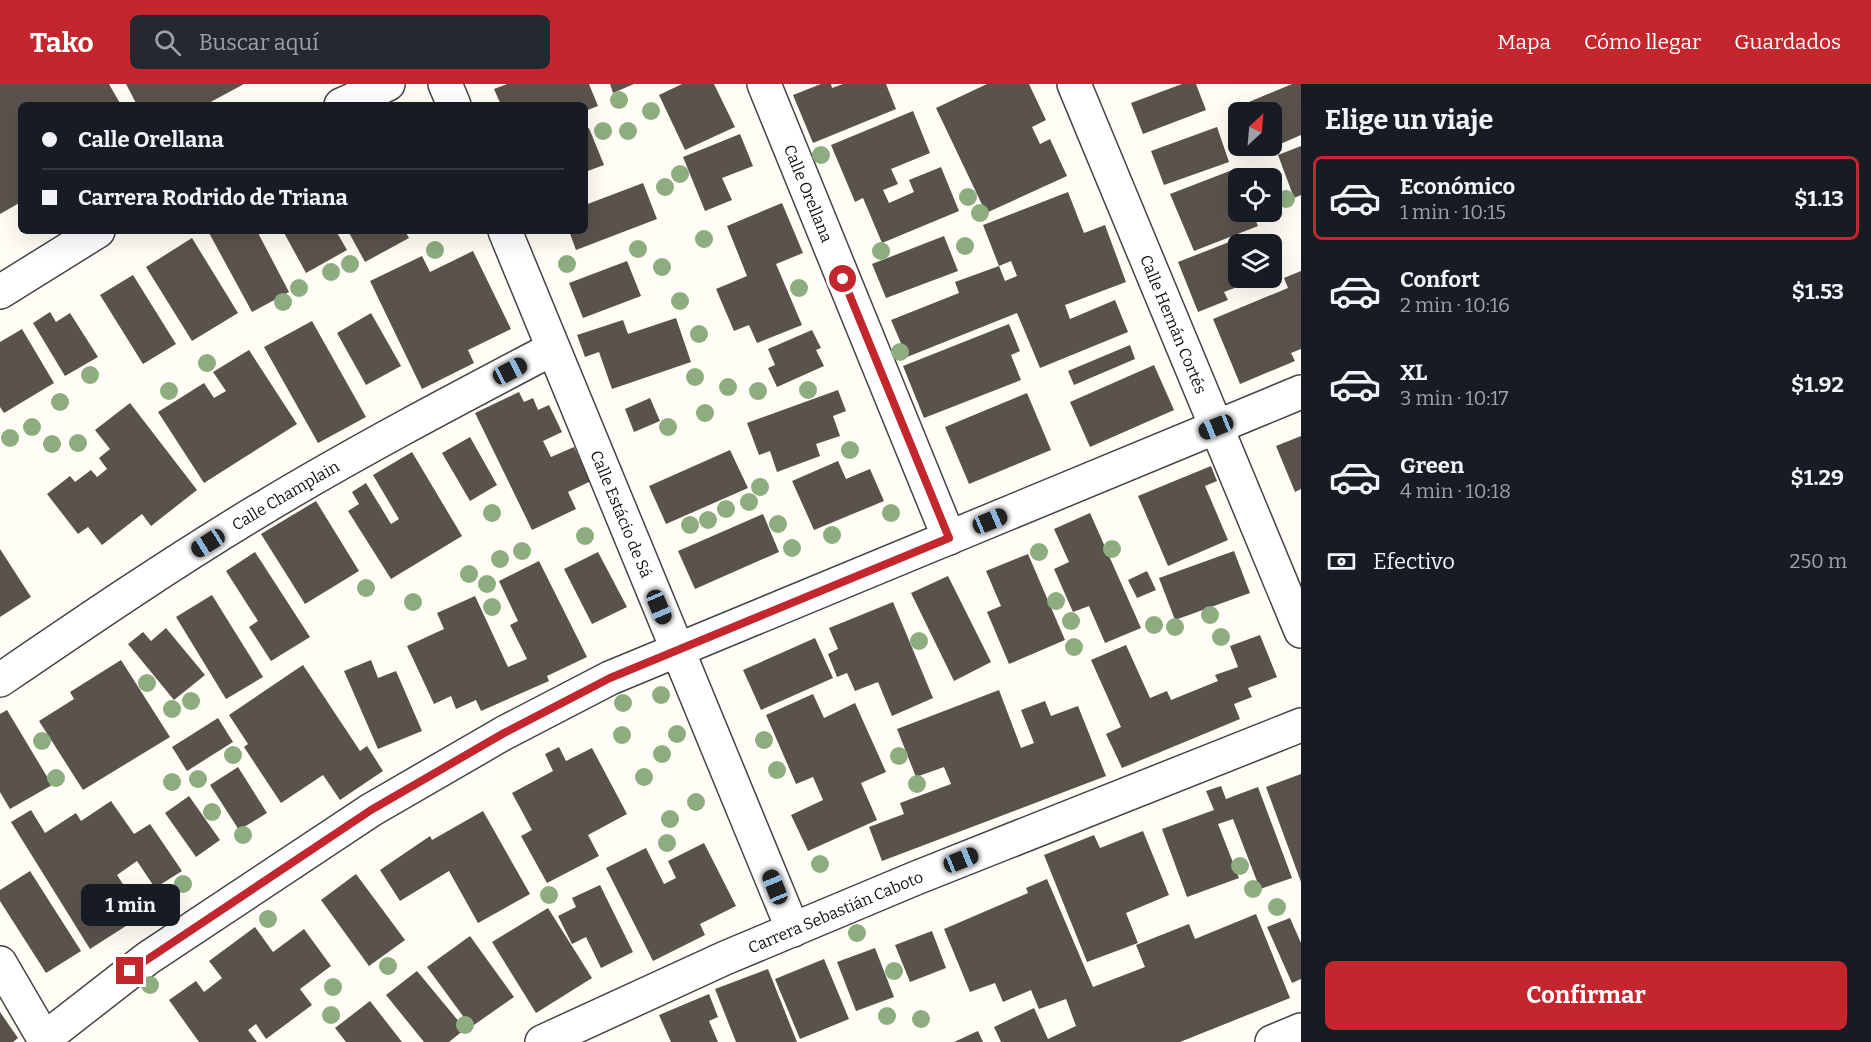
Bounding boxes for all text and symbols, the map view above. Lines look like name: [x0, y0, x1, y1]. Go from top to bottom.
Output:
search box: [130, 15, 550, 69]
text: Tako: [30, 26, 94, 59]
icon: search: [151, 26, 184, 59]
text: Buscar aquí: [199, 29, 319, 56]
text: Mapa: [1497, 29, 1551, 55]
text: Cómo llegar: [1584, 29, 1701, 55]
text: Guardados: [1734, 29, 1841, 55]
north arrow: [1228, 102, 1282, 156]
map controls: [1228, 102, 1282, 288]
text: Elige un viaje: [1325, 104, 1493, 136]
text: Calle Orellana: [78, 126, 224, 153]
street label: Calle Orellana: [780, 142, 837, 245]
button: locate: [1228, 168, 1282, 222]
icon: car: [1328, 171, 1382, 225]
text: Económico: [1400, 173, 1515, 200]
text: Carrera Rodrido de Triana: [78, 184, 348, 211]
text: $1.13: [1794, 185, 1844, 212]
text: 1 min · 10:15: [1400, 200, 1506, 224]
button: layers: [1228, 234, 1282, 288]
street label: Calle Hernán Cortés: [1136, 252, 1210, 397]
icon: car: [1328, 264, 1382, 318]
route start: [829, 265, 856, 292]
text: Confort: [1400, 266, 1480, 293]
text: $1.53: [1792, 278, 1844, 305]
text: 2 min · 10:16: [1400, 293, 1510, 317]
car: [490, 355, 530, 387]
icon: car: [1328, 357, 1382, 411]
text: XL: [1400, 359, 1427, 386]
text: $1.92: [1791, 371, 1844, 398]
text: 3 min · 10:17: [1400, 386, 1508, 410]
car: [1196, 412, 1236, 442]
street label: Calle Estácio de Sá: [586, 447, 656, 581]
icon: car: [1328, 450, 1382, 504]
text: Green: [1400, 452, 1464, 479]
street label: Calle Champlain: [228, 457, 343, 535]
text: $1.29: [1791, 464, 1844, 491]
text: 4 min · 10:18: [1400, 479, 1511, 503]
car: [970, 506, 1010, 536]
car: [188, 526, 228, 560]
icon: cash: [1325, 545, 1358, 578]
text: Efectivo: [1373, 548, 1455, 575]
text: 250 m: [1790, 549, 1847, 573]
car: [644, 587, 674, 627]
car: [941, 845, 981, 875]
street label: Carrera Sebastián Caboto: [745, 867, 926, 957]
car: [760, 867, 790, 907]
callout: 1 min: [80, 884, 180, 926]
text: 1 min: [105, 893, 156, 917]
route end: [116, 957, 143, 984]
button: Confirmar: [1325, 961, 1847, 1030]

